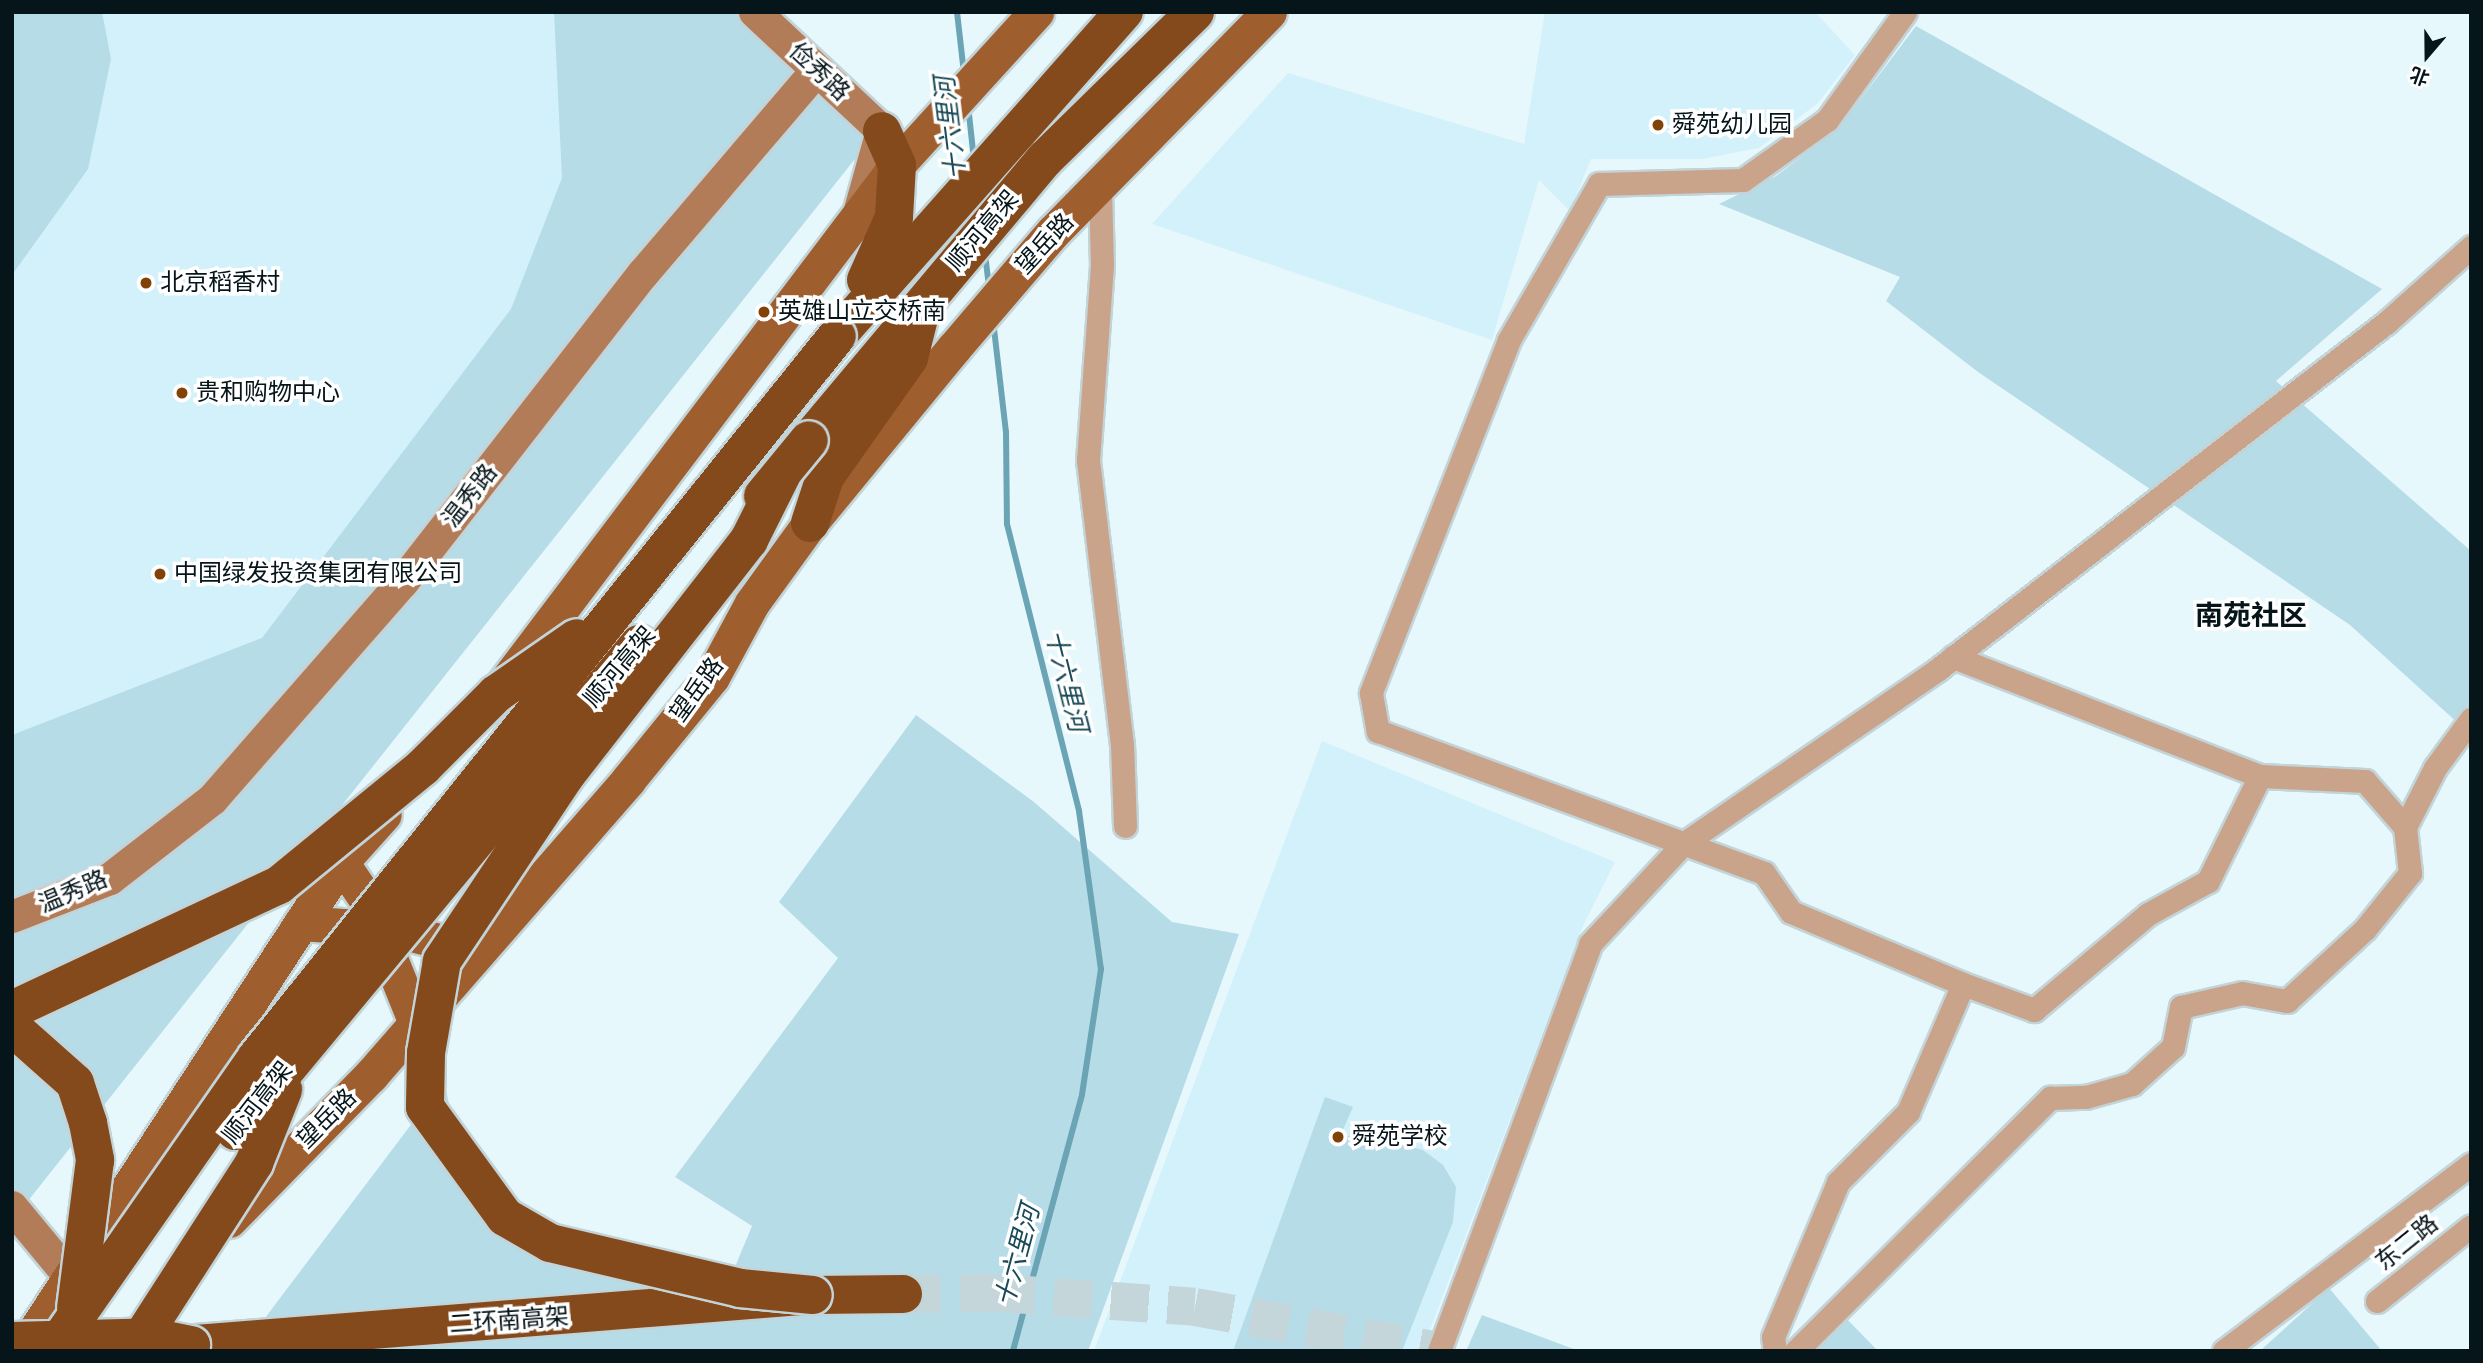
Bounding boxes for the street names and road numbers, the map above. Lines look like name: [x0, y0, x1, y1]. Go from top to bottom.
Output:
street label: 俭秀路: [783, 37, 855, 107]
street label: 顺河高架: [941, 185, 1025, 277]
street label: 望岳路: [1010, 208, 1080, 280]
street label: 温秀路: [436, 459, 504, 533]
street label: 顺河高架: [578, 621, 662, 713]
street label: 望岳路: [664, 652, 730, 728]
street label: 温秀路: [34, 865, 112, 919]
street label: 顺河高架: [217, 1056, 299, 1150]
street label: 望岳路: [291, 1083, 363, 1155]
street label: 东二路: [2370, 1209, 2444, 1277]
street label: 二环南高架: [448, 1302, 570, 1340]

